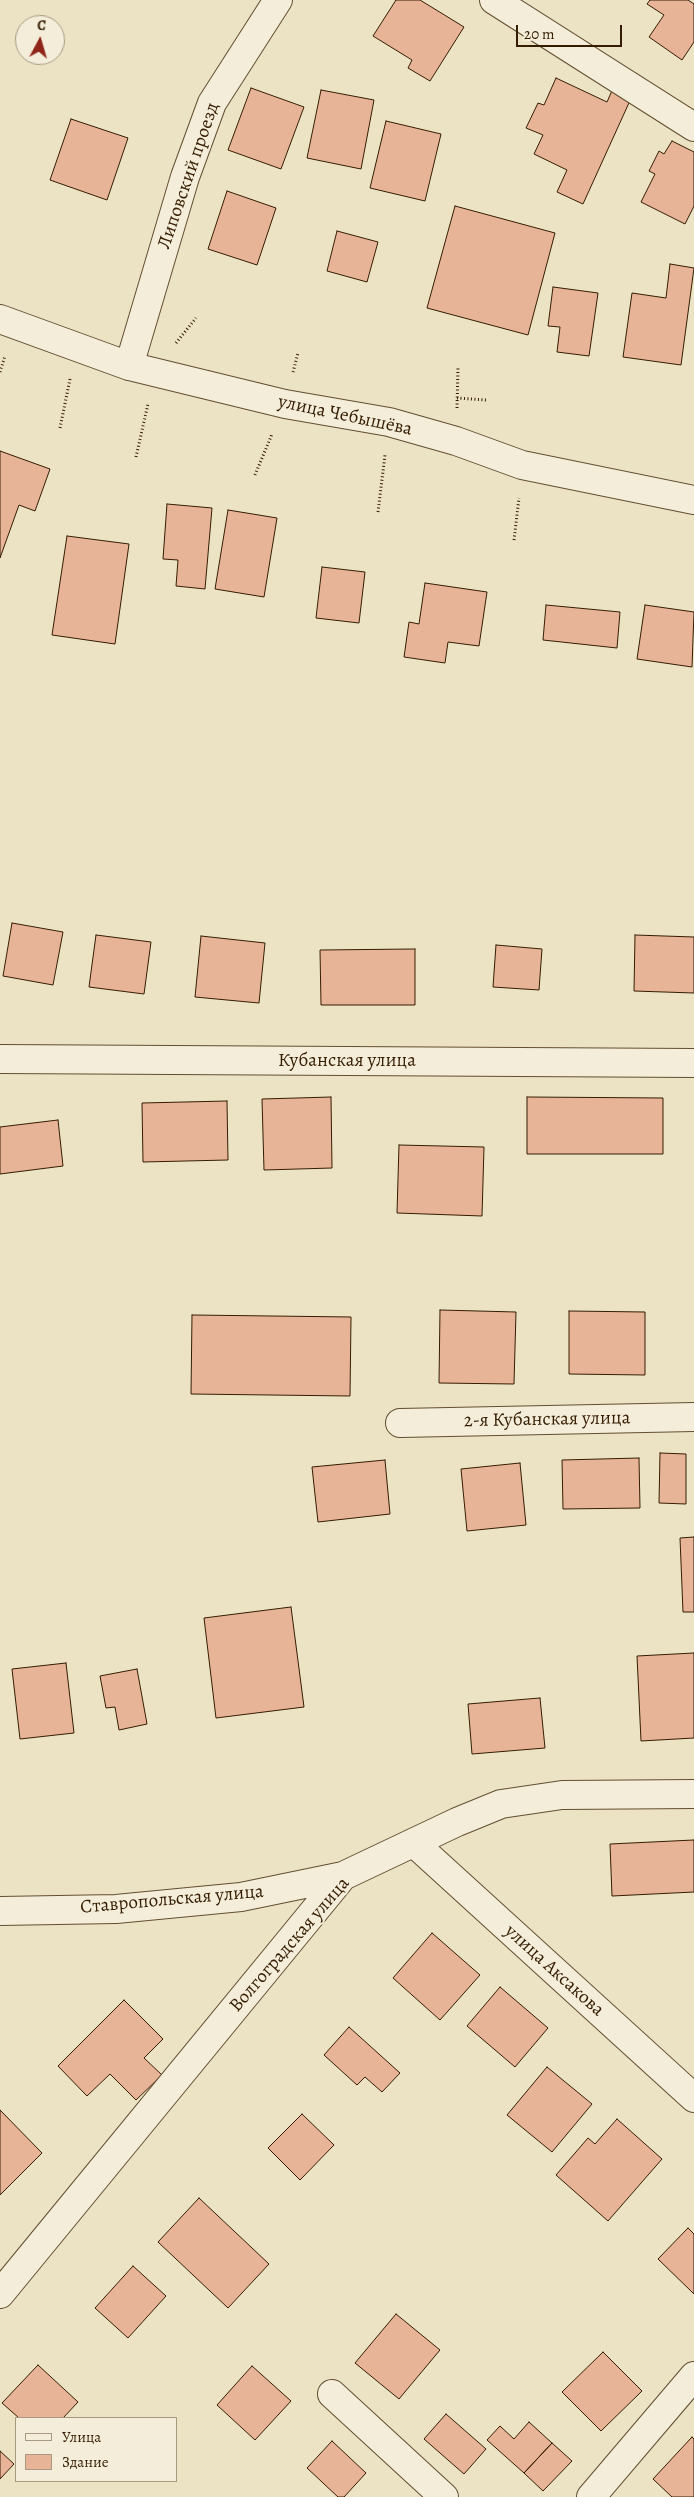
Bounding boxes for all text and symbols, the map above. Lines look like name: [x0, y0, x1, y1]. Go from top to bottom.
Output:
north arrow: [15, 15, 65, 65]
scale bar: [519, 15, 625, 47]
text: С: [36, 16, 47, 35]
text: 20 m: [524, 24, 555, 44]
street label: Липовский проезд: [153, 100, 225, 252]
street label: улица Чебышёва: [276, 391, 414, 441]
street label: Кубанская улица: [278, 1050, 416, 1072]
street label: 2-я Кубанская улица: [463, 1407, 631, 1433]
street label: Волгоградская улица: [225, 1873, 355, 2017]
street label: Ставропольская улица: [79, 1881, 265, 1919]
street label: улица Аксакова: [500, 1920, 608, 2022]
legend: [15, 2417, 178, 2482]
text: Улица: [62, 2427, 101, 2447]
text: Здание: [62, 2452, 109, 2472]

